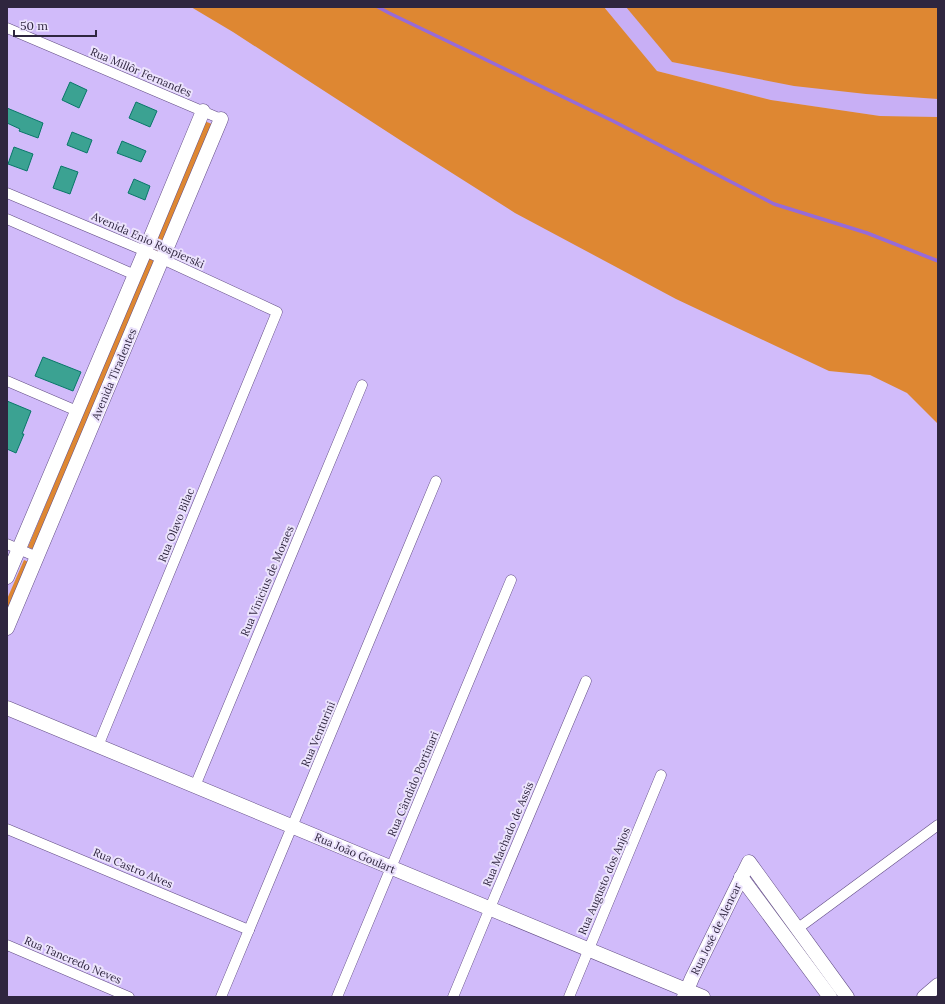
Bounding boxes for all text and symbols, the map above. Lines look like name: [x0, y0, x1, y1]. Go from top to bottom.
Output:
scale bar: [14, 12, 96, 38]
text: 50 m: [20, 18, 48, 33]
street label: Rua Millôr Fernandes: [88, 44, 194, 100]
street label: Avenida Enio Rospierski: [89, 208, 206, 271]
street label: Avenida Tiradentes: [88, 326, 140, 423]
street label: Rua Olavo Bilac: [155, 486, 197, 564]
street label: Rua Vinicius de Moraes: [237, 524, 297, 638]
street label: Rua Venturini: [298, 699, 338, 769]
street label: Rua Cândido Portinari: [384, 729, 442, 839]
street label: Rua Machado de Assis: [480, 779, 536, 889]
street label: Rua Augusto dos Anjos: [575, 825, 633, 937]
street label: Rua João Goulart: [312, 830, 398, 877]
street label: Rua Castro Alves: [91, 845, 175, 891]
street label: Rua José de Alencar: [688, 880, 744, 977]
street label: Rua Tancredo Neves: [22, 933, 124, 987]

